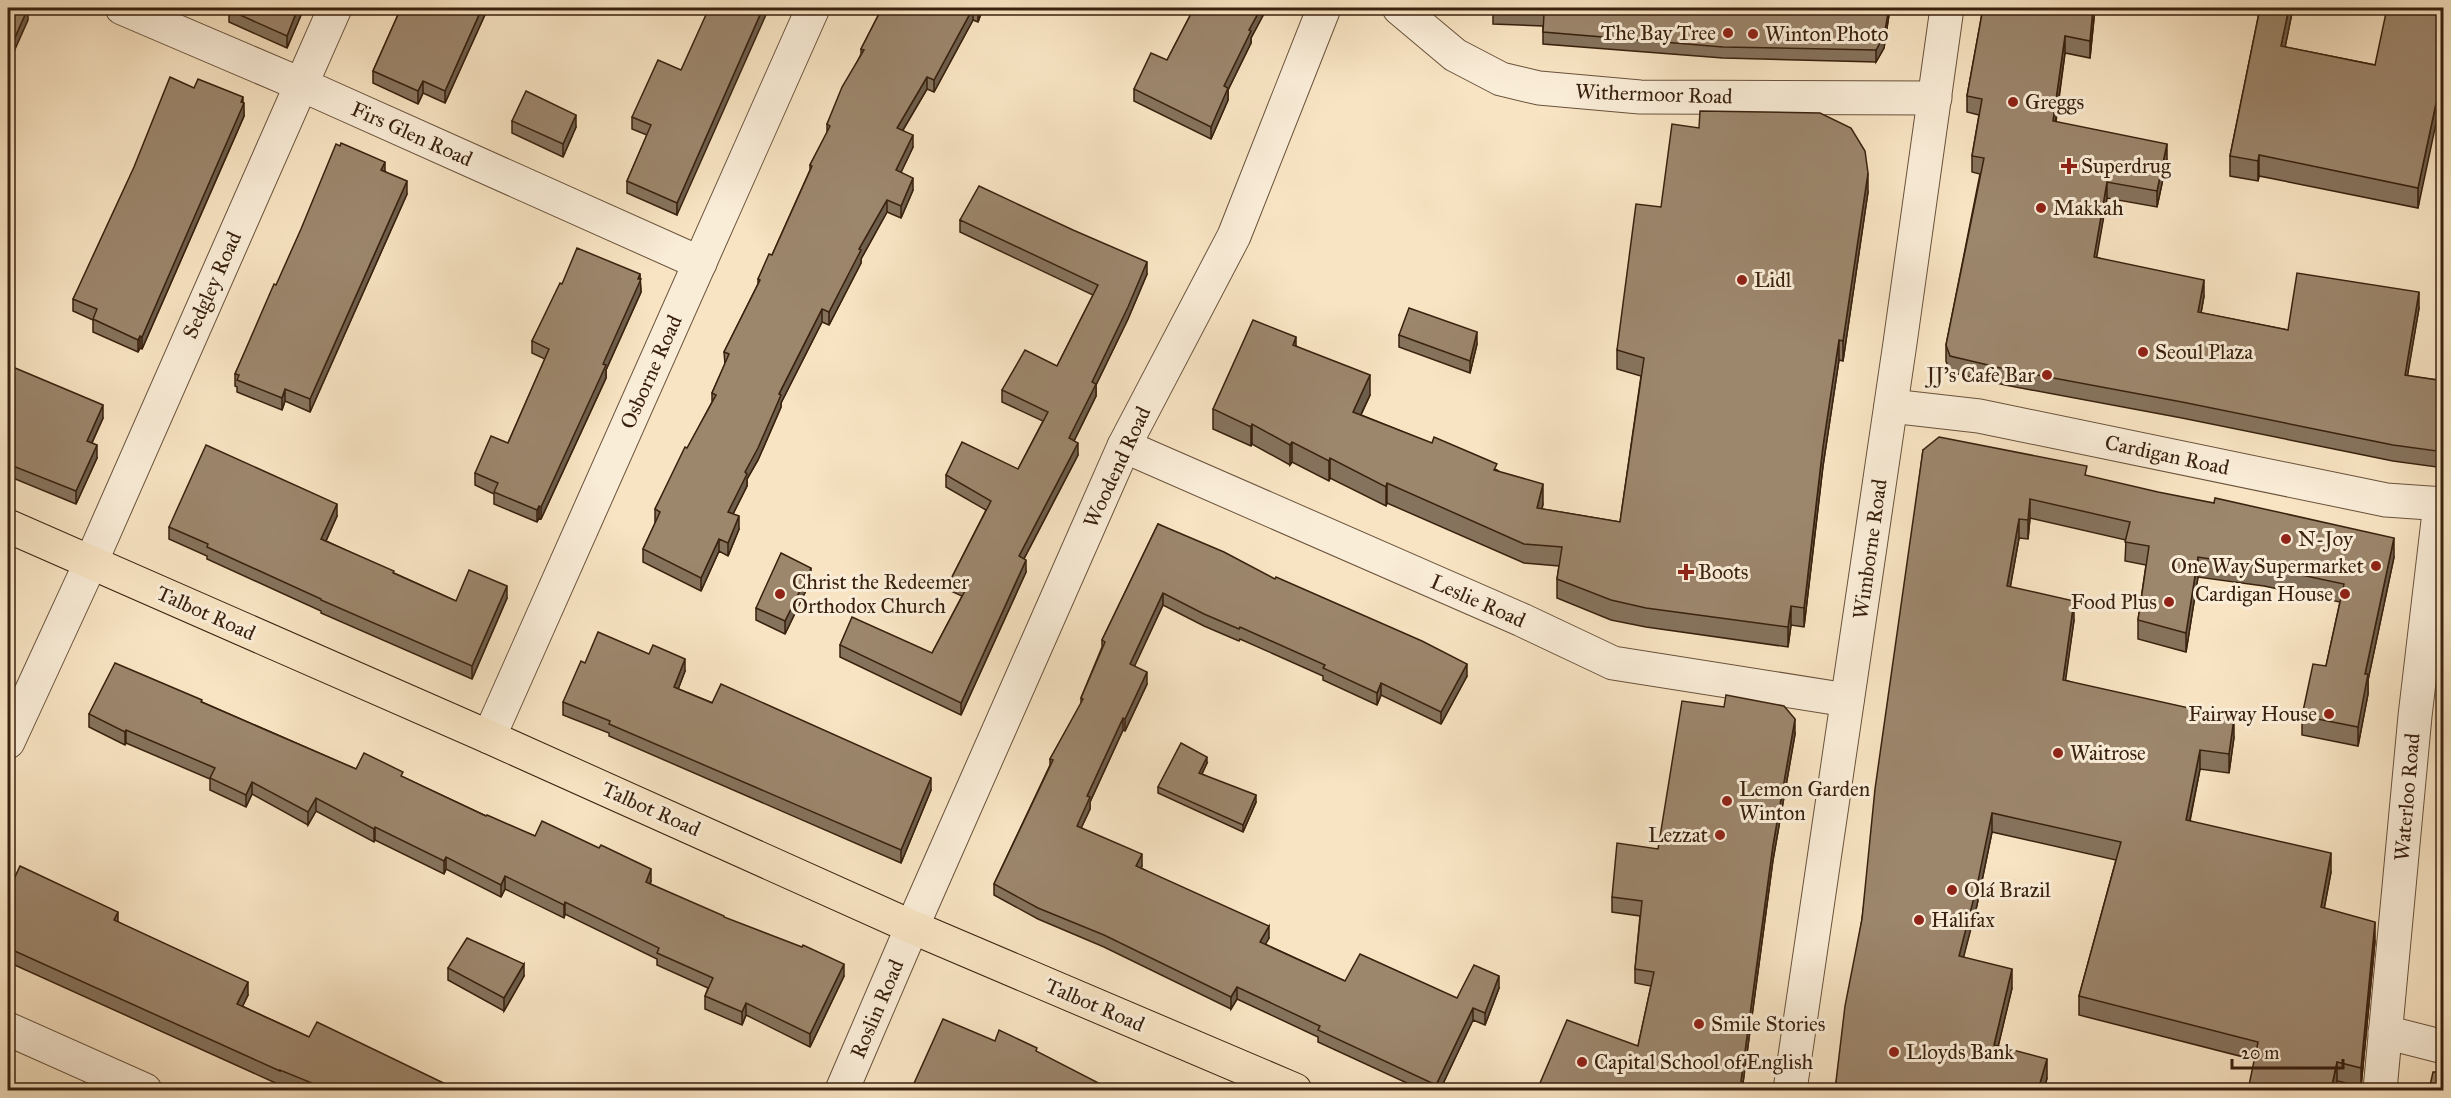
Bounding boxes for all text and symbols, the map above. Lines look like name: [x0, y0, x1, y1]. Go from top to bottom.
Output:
place label: The Bay Tree: [1601, 20, 1716, 46]
place label: Winton Photo: [1765, 21, 1889, 47]
marker: The Bay Tree: [1721, 26, 1735, 40]
marker: Winton Photo: [1746, 27, 1760, 41]
street label: Withermoor Road: [1575, 78, 1734, 110]
place label: Greggs: [2025, 89, 2084, 115]
marker: Greggs: [2006, 95, 2020, 109]
street label: Firs Glen Road: [347, 96, 477, 172]
place label: Superdrug: [2081, 153, 2171, 179]
marker: Superdrug: [2062, 159, 2076, 173]
place label: Makkah: [2053, 195, 2124, 221]
marker: Makkah: [2034, 201, 2048, 215]
street label: Sedgley Road: [177, 227, 247, 343]
place label: Lidl: [1754, 267, 1792, 293]
marker: Lidl: [1735, 273, 1749, 287]
street label: Osborne Road: [614, 311, 688, 433]
place label: Seoul Plaza: [2155, 339, 2253, 365]
marker: Seoul Plaza: [2136, 345, 2150, 359]
place label: JJ's Cafe Bar: [1925, 362, 2035, 388]
marker: JJ's Cafe Bar: [2040, 368, 2054, 382]
street label: Woodend Road: [1078, 402, 1157, 532]
street label: Cardigan Road: [2102, 429, 2232, 481]
street label: Wimborne Road: [1847, 477, 1893, 621]
place label: N-Joy: [2298, 526, 2354, 552]
marker: N-Joy: [2279, 532, 2293, 546]
place label: One Way Supermarket: [2171, 553, 2365, 579]
place label: Boots: [1698, 559, 1748, 585]
marker: One Way Supermarket: [2369, 559, 2383, 573]
marker: Boots: [1679, 565, 1693, 579]
place label: Christ the Redeemer Orthodox Church: [792, 569, 969, 619]
street label: Leslie Road: [1426, 569, 1530, 634]
street label: Talbot Road: [153, 580, 260, 646]
place label: Cardigan House: [2195, 581, 2333, 607]
marker: Christ the Redeemer Orthodox Church: [773, 587, 787, 601]
marker: Cardigan House: [2338, 587, 2352, 601]
place label: Food Plus: [2071, 589, 2157, 615]
marker: Food Plus: [2162, 595, 2176, 609]
place label: Fairway House: [2188, 701, 2317, 727]
marker: Fairway House: [2322, 707, 2336, 721]
street label: Waterloo Road: [2388, 732, 2426, 862]
place label: Waitrose: [2070, 740, 2146, 766]
marker: Waitrose: [2051, 746, 2065, 760]
street label: Talbot Road: [598, 776, 705, 842]
place label: Lemon Garden Winton: [1739, 776, 1870, 826]
marker: Lemon Garden Winton: [1720, 794, 1734, 808]
place label: Lezzat: [1648, 822, 1709, 848]
marker: Lezzat: [1713, 828, 1727, 842]
place label: Olá Brazil: [1964, 877, 2051, 903]
marker: Olá Brazil: [1945, 883, 1959, 897]
place label: Halifax: [1931, 907, 1995, 933]
marker: Halifax: [1912, 913, 1926, 927]
street label: Roslin Road: [845, 955, 910, 1062]
street label: Talbot Road: [1041, 972, 1149, 1038]
place label: Smile Stories: [1711, 1011, 1826, 1037]
marker: Smile Stories: [1692, 1017, 1706, 1031]
scale bar: [2232, 1032, 2343, 1070]
place label: Lloyds Bank: [1906, 1039, 2014, 1065]
text: 20 m: [2241, 1042, 2279, 1064]
marker: Lloyds Bank: [1887, 1045, 1901, 1059]
place label: Capital School of English: [1594, 1049, 1814, 1075]
marker: Capital School of English: [1575, 1055, 1589, 1069]

